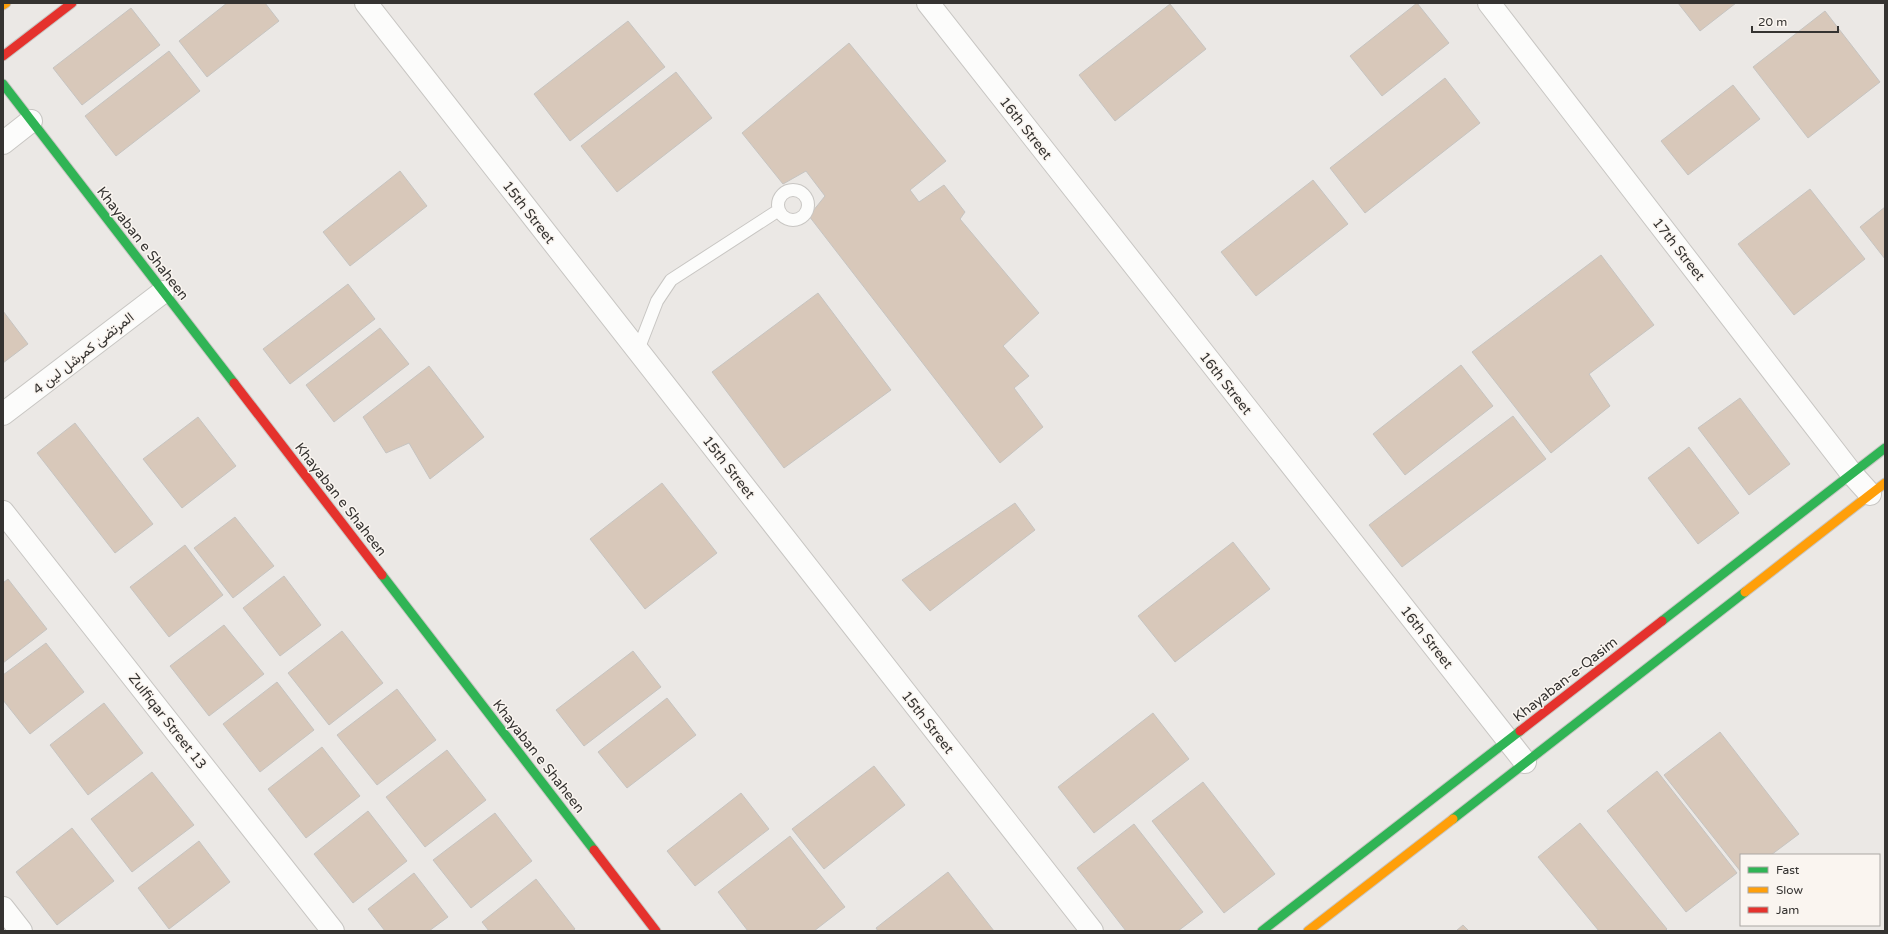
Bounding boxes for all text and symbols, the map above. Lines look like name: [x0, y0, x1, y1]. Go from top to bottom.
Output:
scale bar: [1752, 8, 1838, 34]
text: 20 m: [1758, 15, 1787, 29]
street label: 16th Street: [996, 93, 1056, 164]
street label: 15th Street: [499, 177, 559, 248]
street label: Khayaban e Shaheen: [93, 183, 192, 303]
street label: 17th Street: [1649, 214, 1709, 285]
street label: المرتضیٰ کمرشل لین 4: [29, 309, 137, 398]
street label: 16th Street: [1196, 348, 1256, 419]
street label: 15th Street: [699, 432, 759, 503]
street label: Khayaban e Shaheen: [291, 439, 390, 559]
street label: 16th Street: [1397, 602, 1457, 673]
street label: Khayaban-e-Qasim: [1510, 633, 1621, 725]
street label: Zulfiqar Street 13: [125, 670, 210, 773]
street label: 15th Street: [898, 687, 958, 758]
street label: Khayaban e Shaheen: [489, 696, 588, 816]
legend: [1740, 854, 1880, 926]
text: Fast: [1776, 863, 1800, 877]
text: Slow: [1776, 883, 1803, 897]
text: Jam: [1776, 903, 1799, 917]

